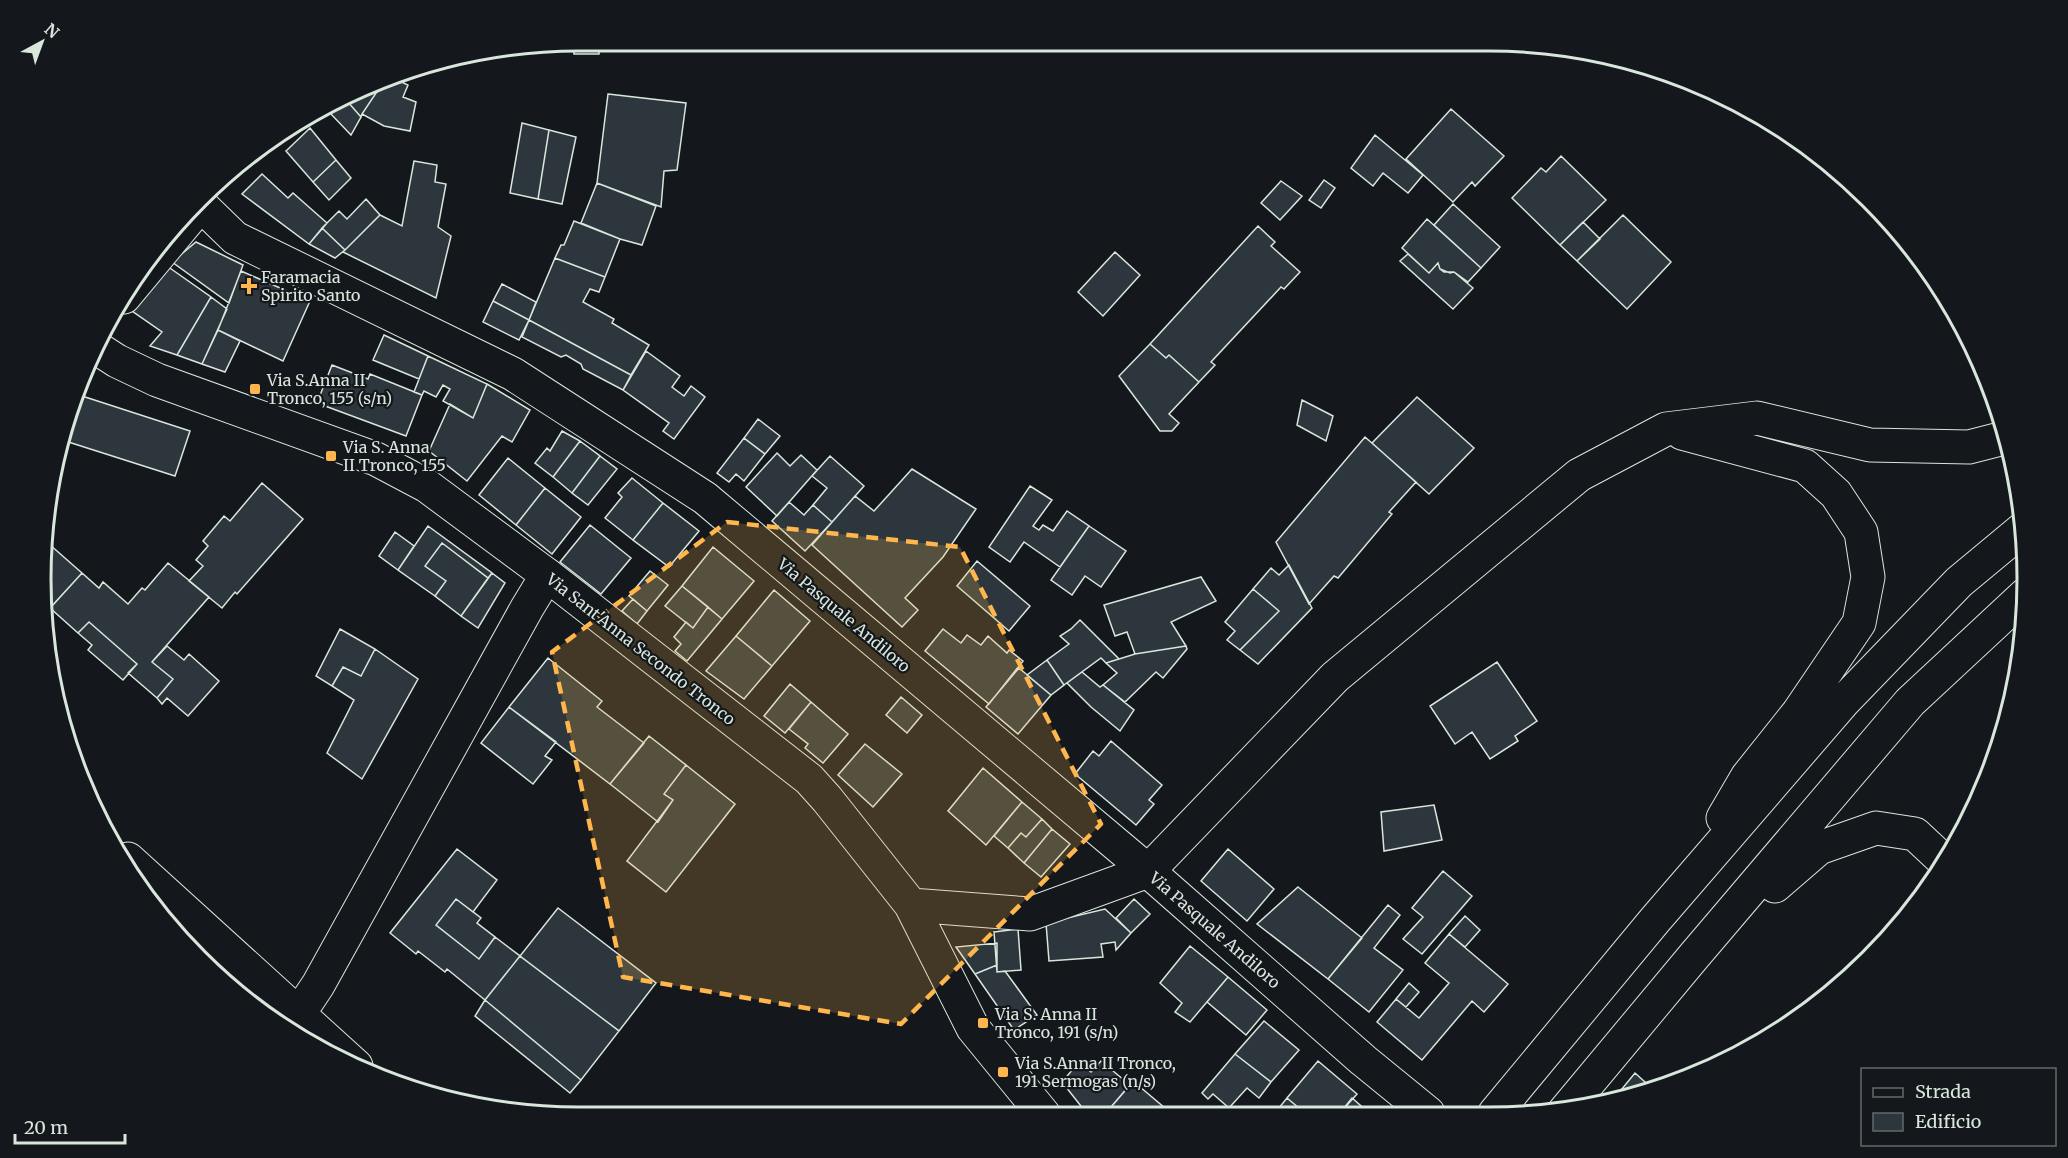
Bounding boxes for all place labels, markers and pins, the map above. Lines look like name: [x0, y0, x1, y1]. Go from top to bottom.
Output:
place label: Faramacia Spirito Santo: [261, 267, 360, 305]
marker: Faramacia Spirito Santo: [242, 279, 256, 293]
place label: Via S.Anna II Tronco, 155 (s/n): [266, 370, 392, 408]
marker: Via S.Anna II Tronco, 155 (s/n): [248, 382, 262, 396]
place label: Via S. Anna II Tronco, 155: [342, 437, 446, 475]
marker: Via S. Anna II Tronco, 155: [324, 449, 338, 463]
place label: Via S. Anna II Tronco, 191 (s/n): [994, 1004, 1118, 1042]
marker: Via S. Anna II Tronco, 191 (s/n): [976, 1016, 990, 1030]
place label: Via S.Anna II Tronco, 191 Sermogas (n/s): [1014, 1053, 1176, 1091]
marker: Via S.Anna II Tronco, 191 Sermogas (n/s): [996, 1065, 1010, 1079]

